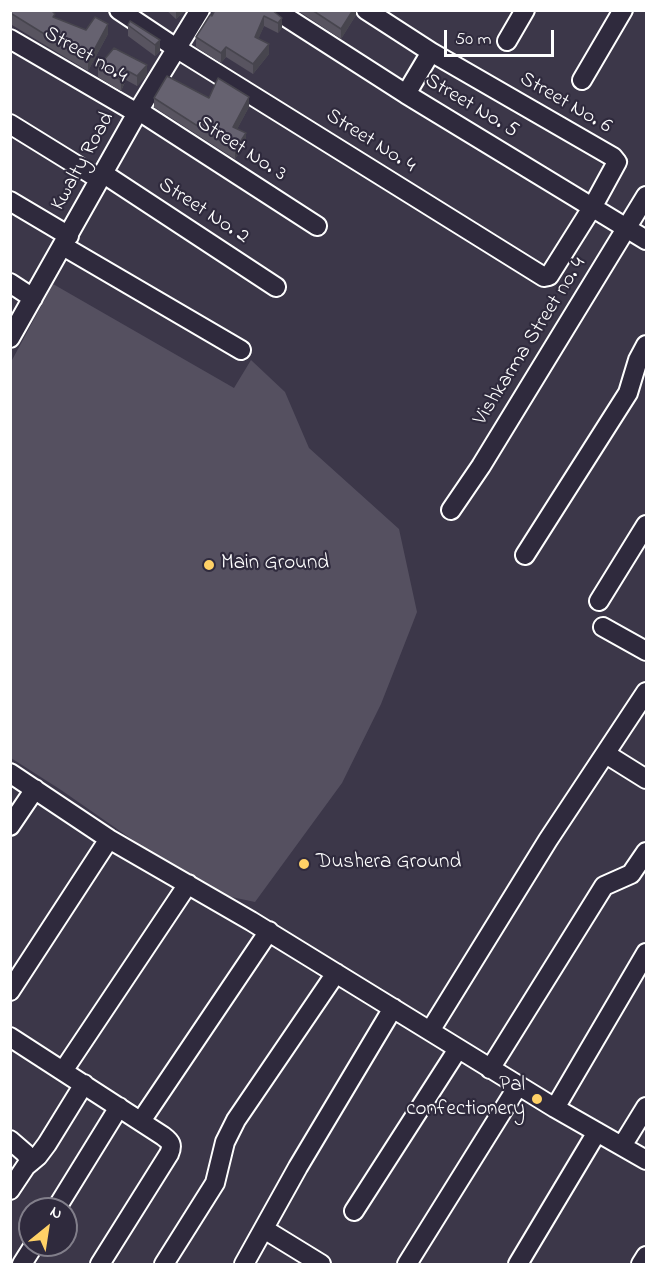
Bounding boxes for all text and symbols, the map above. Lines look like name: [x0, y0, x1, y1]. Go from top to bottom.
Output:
scale bar: [447, 18, 556, 56]
street label: Street no.4: [39, 22, 131, 90]
text: 50 m: [455, 27, 492, 53]
street label: Street No. 6: [515, 68, 615, 140]
street label: Street No. 5: [420, 69, 522, 145]
street label: Street No. 4: [320, 104, 420, 180]
street label: Kwalty Road: [47, 108, 121, 216]
street label: Street No. 3: [192, 112, 290, 188]
street label: Street No. 2: [153, 173, 253, 251]
street label: Vishkarma Street no. 4: [469, 254, 593, 430]
place label: Main Ground: [221, 552, 329, 578]
marker: Main Ground: [202, 558, 216, 572]
place label: Dushera Ground: [316, 851, 461, 877]
marker: Dushera Ground: [297, 857, 311, 871]
place label: Pal confectionery: [406, 1074, 525, 1124]
marker: Pal confectionery: [530, 1092, 544, 1106]
north arrow: [18, 1197, 78, 1257]
text: N: [45, 1200, 67, 1226]

